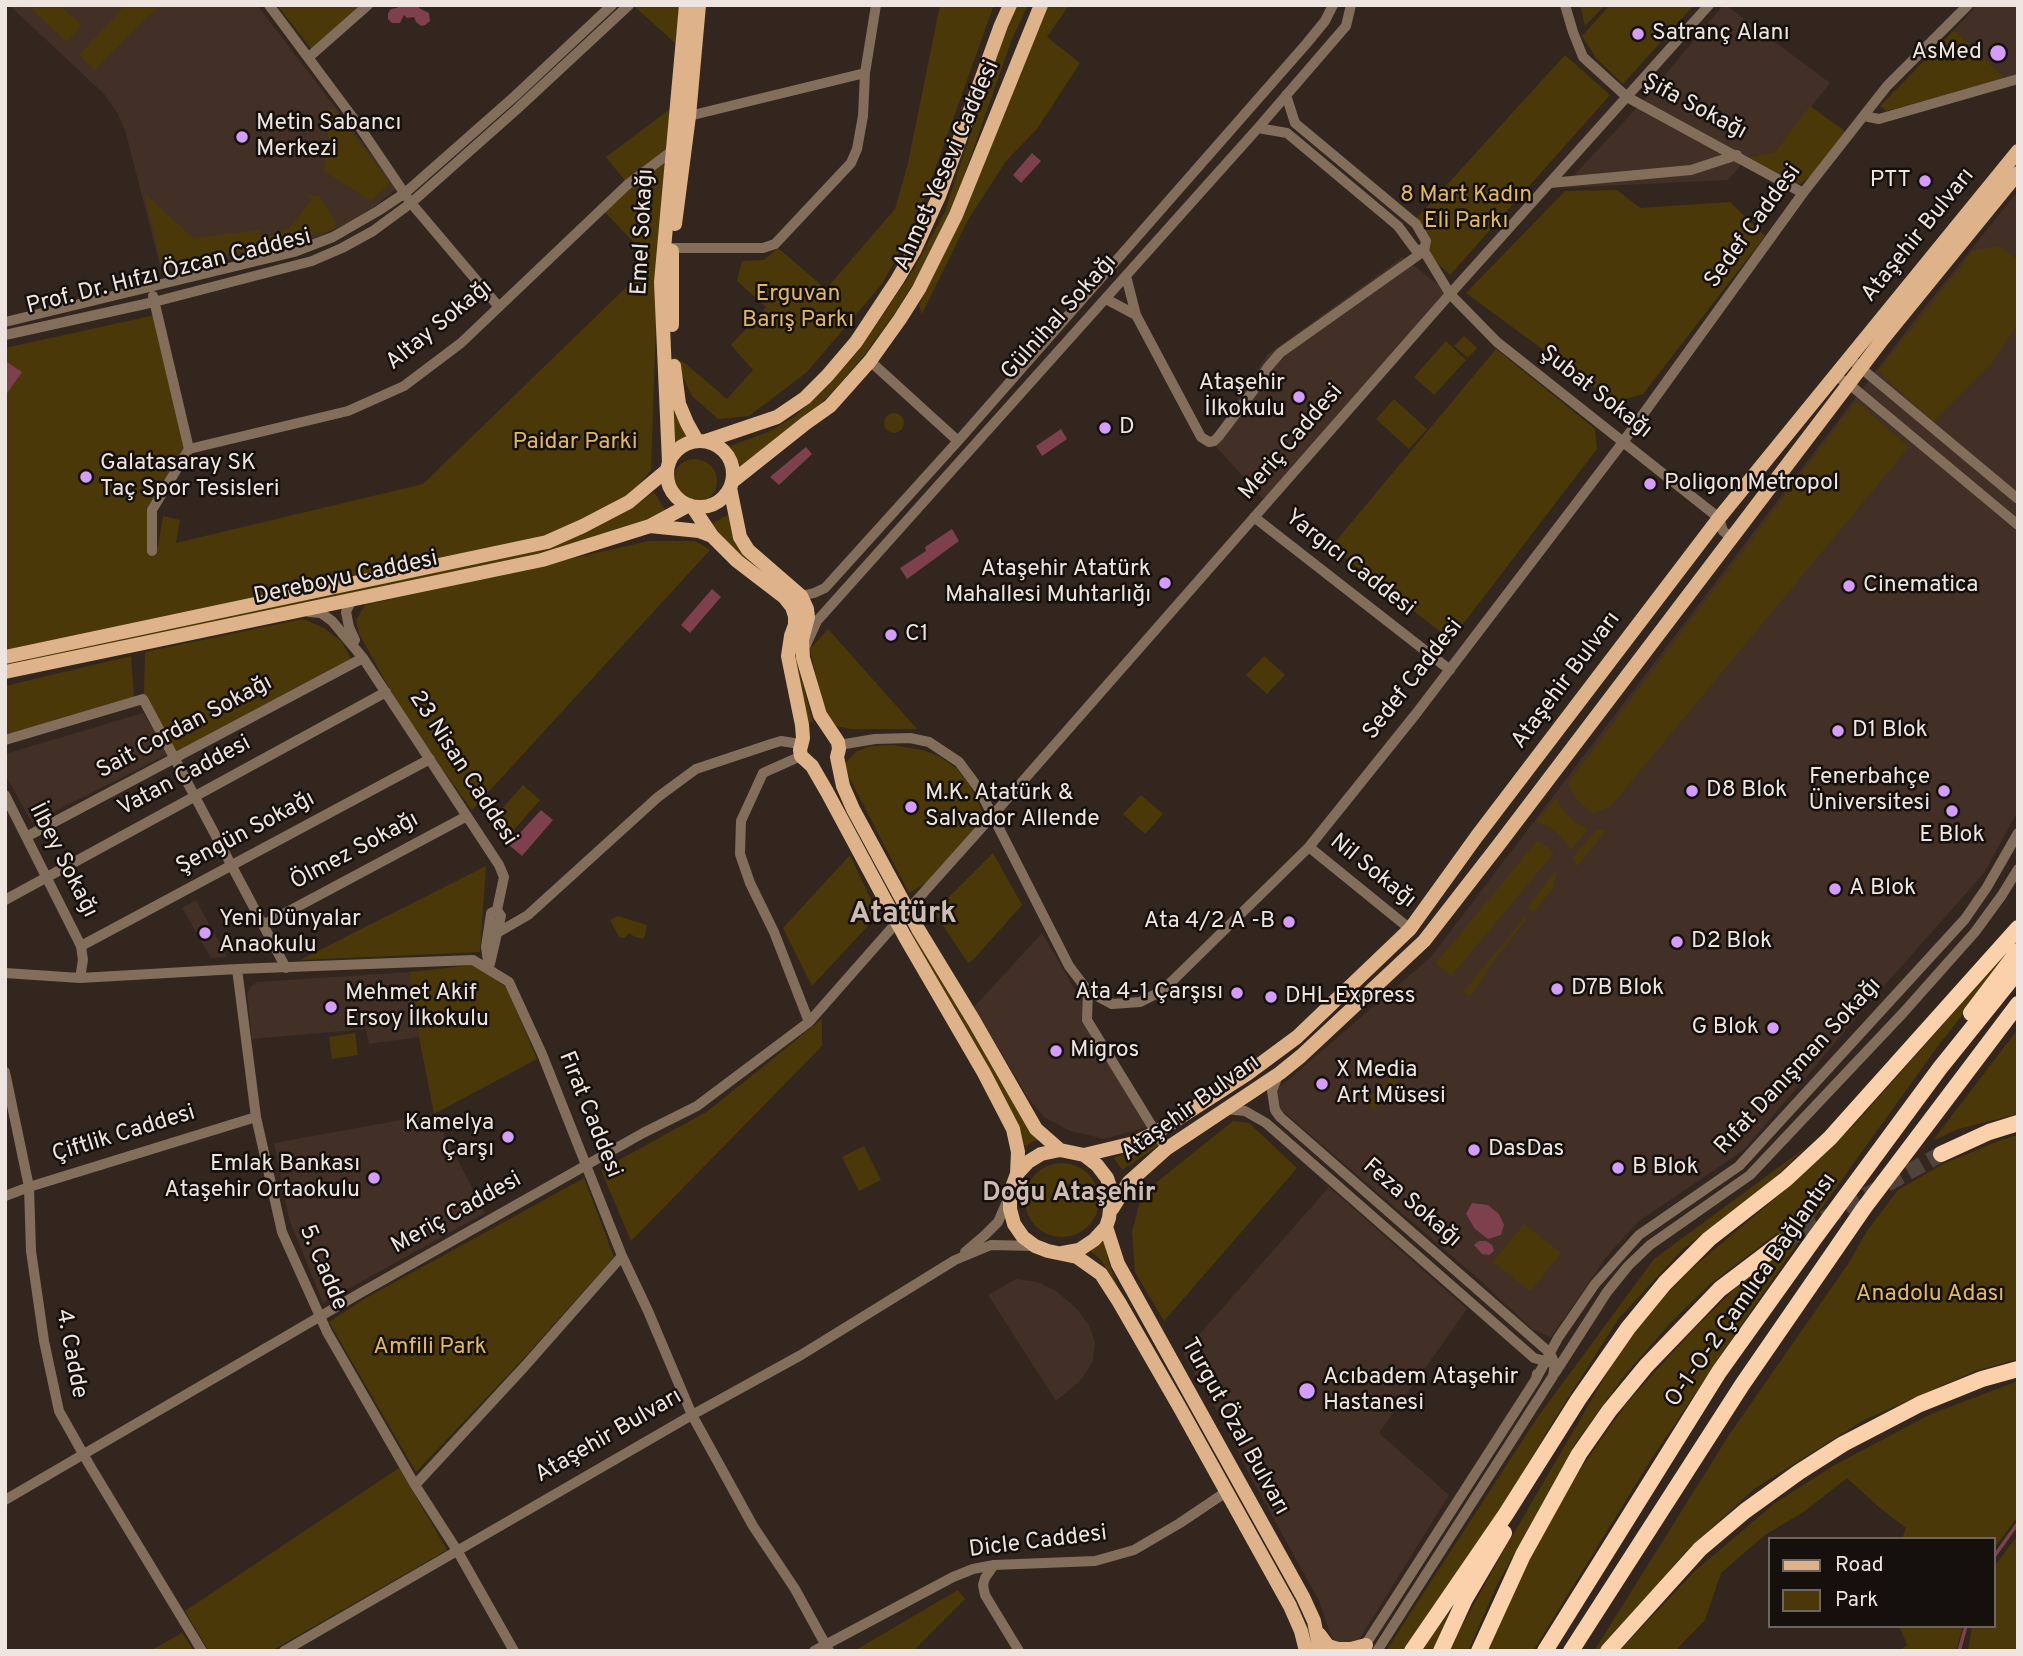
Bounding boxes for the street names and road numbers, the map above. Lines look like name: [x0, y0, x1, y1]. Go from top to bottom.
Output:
street label: Ahmet Yesevi Caddesi: [889, 57, 1007, 275]
street label: Şifa Sokağı: [1637, 69, 1751, 147]
street label: Sedef Caddesi: [1700, 160, 1808, 294]
street label: Ataşehir Bulvarı: [1857, 163, 1981, 309]
street label: Emel Sokağı: [627, 168, 661, 296]
street label: Prof. Dr. Hıfzı Özcan Caddesi: [24, 224, 314, 322]
street label: Gülnihal Sokağı: [996, 250, 1124, 386]
street label: Altay Sokağı: [381, 275, 499, 377]
street label: Şubat Sokağı: [1533, 341, 1657, 445]
street label: Meriç Caddesi: [1234, 379, 1350, 507]
street label: Yargıcı Caddesi: [1278, 505, 1420, 623]
street label: Dereboyu Caddesi: [252, 546, 440, 612]
street label: Ataşehir Bulvarı: [1507, 607, 1627, 755]
street label: Sedef Caddesi: [1358, 614, 1470, 746]
street label: Sait Cordan Sokağı: [93, 670, 277, 786]
street label: 23 Nisan Caddesi: [402, 687, 522, 851]
street label: Vatan Caddesi: [114, 730, 256, 824]
street label: Şengün Sokağı: [172, 786, 320, 882]
street label: İlbey Sokağı: [21, 799, 103, 923]
street label: Ölmez Sokağı: [286, 807, 424, 897]
street label: Nil Sokağı: [1323, 829, 1421, 915]
street label: Rıfat Danışman Sokağı: [1710, 973, 1888, 1161]
street label: Fırat Caddesi: [551, 1048, 627, 1182]
street label: Ataşehir Bulvarı: [1116, 1050, 1266, 1168]
street label: Çiftlik Caddesi: [49, 1100, 199, 1170]
street label: Feza Sokağı: [1356, 1154, 1466, 1254]
street label: Meriç Caddesi: [387, 1167, 527, 1261]
street label: O-1-O-2 Çamlıca Bağlantısı: [1661, 1169, 1843, 1413]
street label: 5. Cadde: [292, 1221, 352, 1315]
street label: 4. Cadde: [48, 1307, 92, 1401]
street label: Turgut Özal Bulvarı: [1174, 1334, 1294, 1520]
street label: Ataşehir Bulvarı: [531, 1384, 687, 1490]
street label: Dicle Caddesi: [967, 1521, 1109, 1565]

